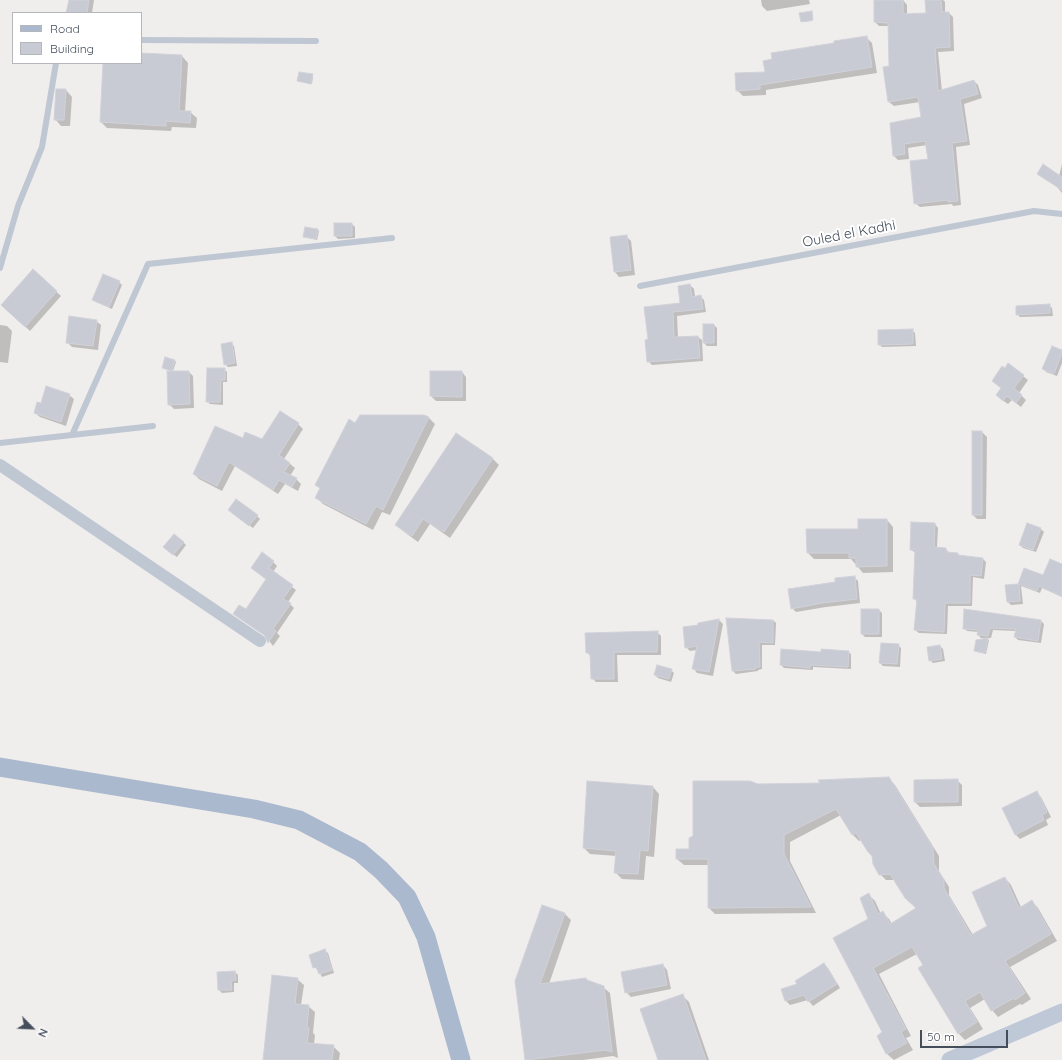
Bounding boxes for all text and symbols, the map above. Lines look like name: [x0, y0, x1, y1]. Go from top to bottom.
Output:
legend: [12, 12, 142, 64]
text: Road: [50, 21, 80, 36]
text: Building: [50, 41, 94, 56]
street label: Ouled el Kadhi: [801, 217, 897, 251]
north arrow: [12, 1008, 52, 1048]
scale bar: [922, 1022, 1010, 1048]
text: N: [35, 1026, 51, 1039]
text: 50 m: [927, 1029, 955, 1044]

